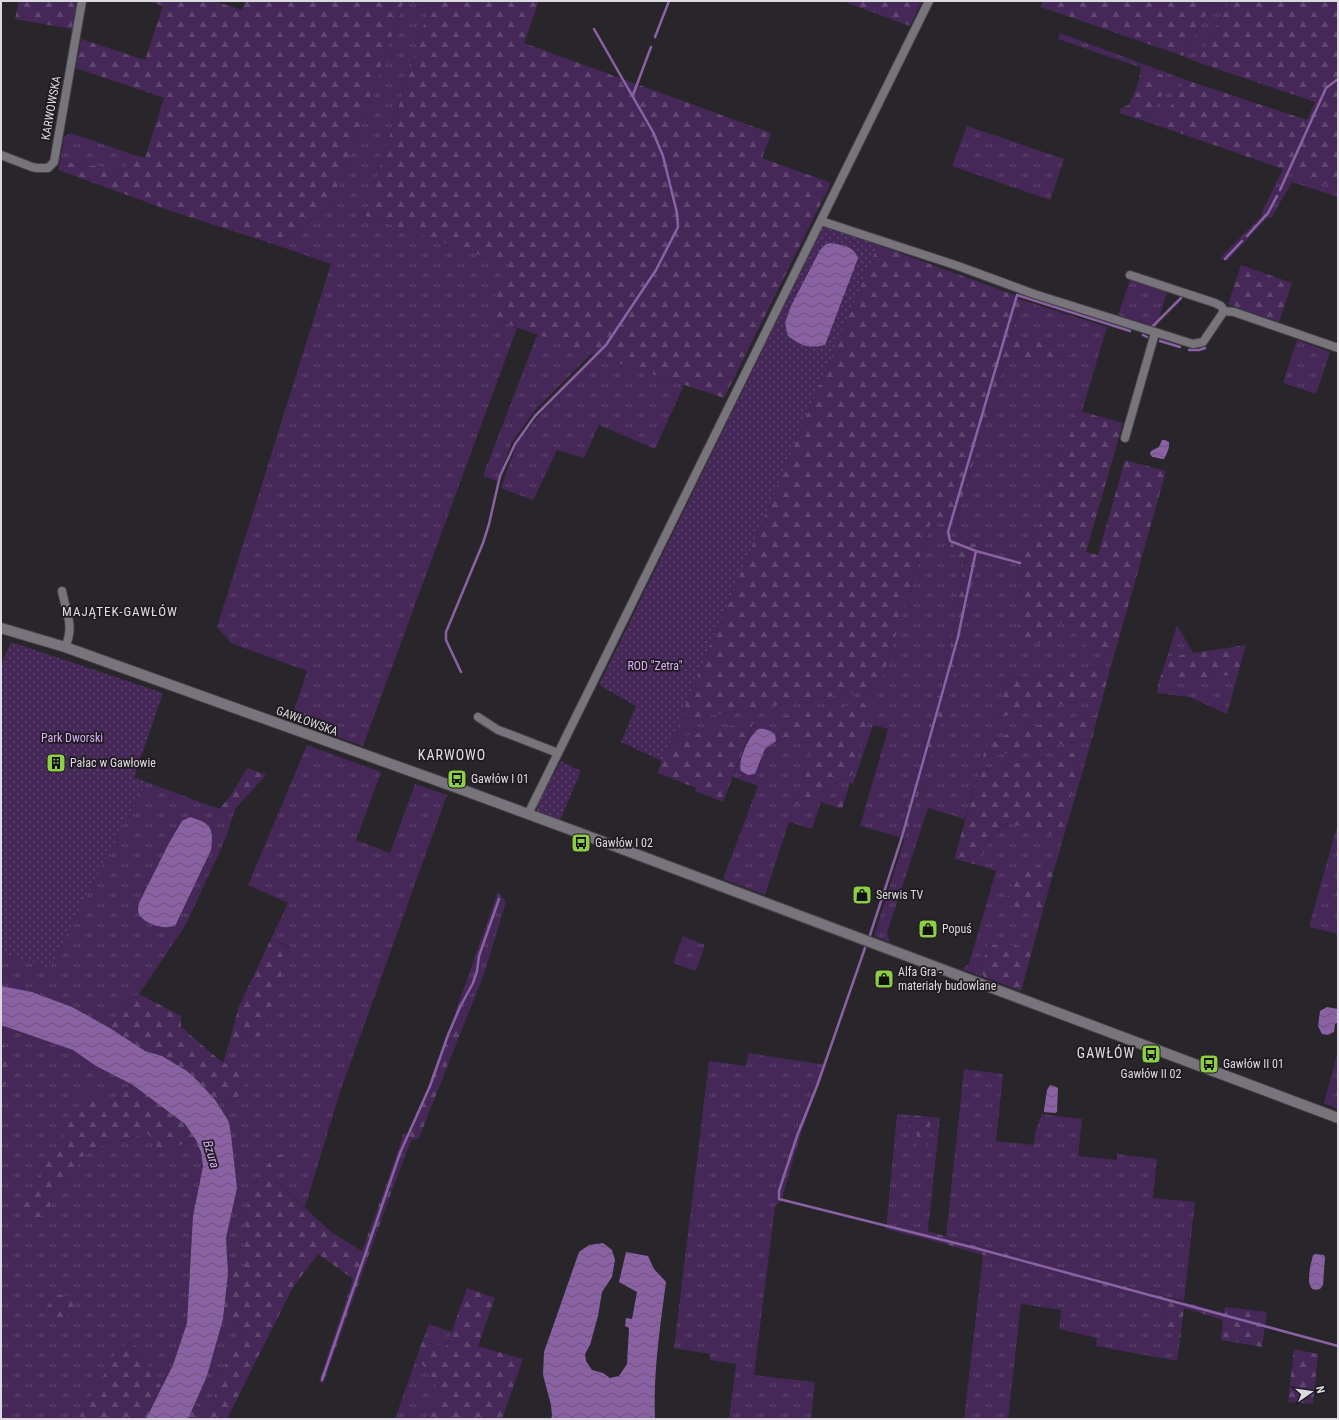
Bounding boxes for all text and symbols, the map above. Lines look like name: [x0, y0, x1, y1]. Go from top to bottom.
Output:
street label: KARWOWSKA: [38, 75, 64, 141]
district label: MAJĄTEK-GAWŁÓW: [62, 604, 178, 619]
park label: ROD "Zetra": [628, 659, 683, 673]
street label: GAWŁOWSKA: [274, 703, 340, 739]
park label: Park Dworski: [41, 731, 103, 745]
district label: KARWOWO: [418, 747, 486, 763]
building icon: Pałac w Gawłowie: [45, 752, 67, 774]
place label: Pałac w Gawłowie: [70, 756, 156, 770]
bus stop icon: Gawłów I 01: [446, 768, 468, 790]
place label: Gawłów I 01: [471, 772, 529, 786]
bus stop icon: Gawłów I 02: [570, 832, 592, 854]
place label: Gawłów I 02: [595, 836, 653, 850]
shop icon: Serwis TV: [851, 884, 873, 906]
place label: Serwis TV: [876, 888, 923, 902]
shop icon: Popuś: [917, 918, 939, 940]
place label: Popuś: [942, 922, 972, 936]
place label: Alfa Gra - materiały budowlane: [898, 965, 997, 993]
shop icon: Alfa Gra - materiały budowlane: [873, 968, 895, 990]
bus stop icon: Gawłów II 02: [1140, 1043, 1162, 1065]
district label: GAWŁÓW: [1077, 1044, 1135, 1061]
bus stop icon: Gawłów II 01: [1198, 1053, 1220, 1075]
place label: Gawłów II 01: [1223, 1057, 1284, 1071]
place label: Gawłów II 02: [1121, 1067, 1181, 1081]
water label: Bzura: [200, 1138, 223, 1170]
north arrow: [1291, 1372, 1331, 1412]
text: N: [1313, 1385, 1327, 1395]

